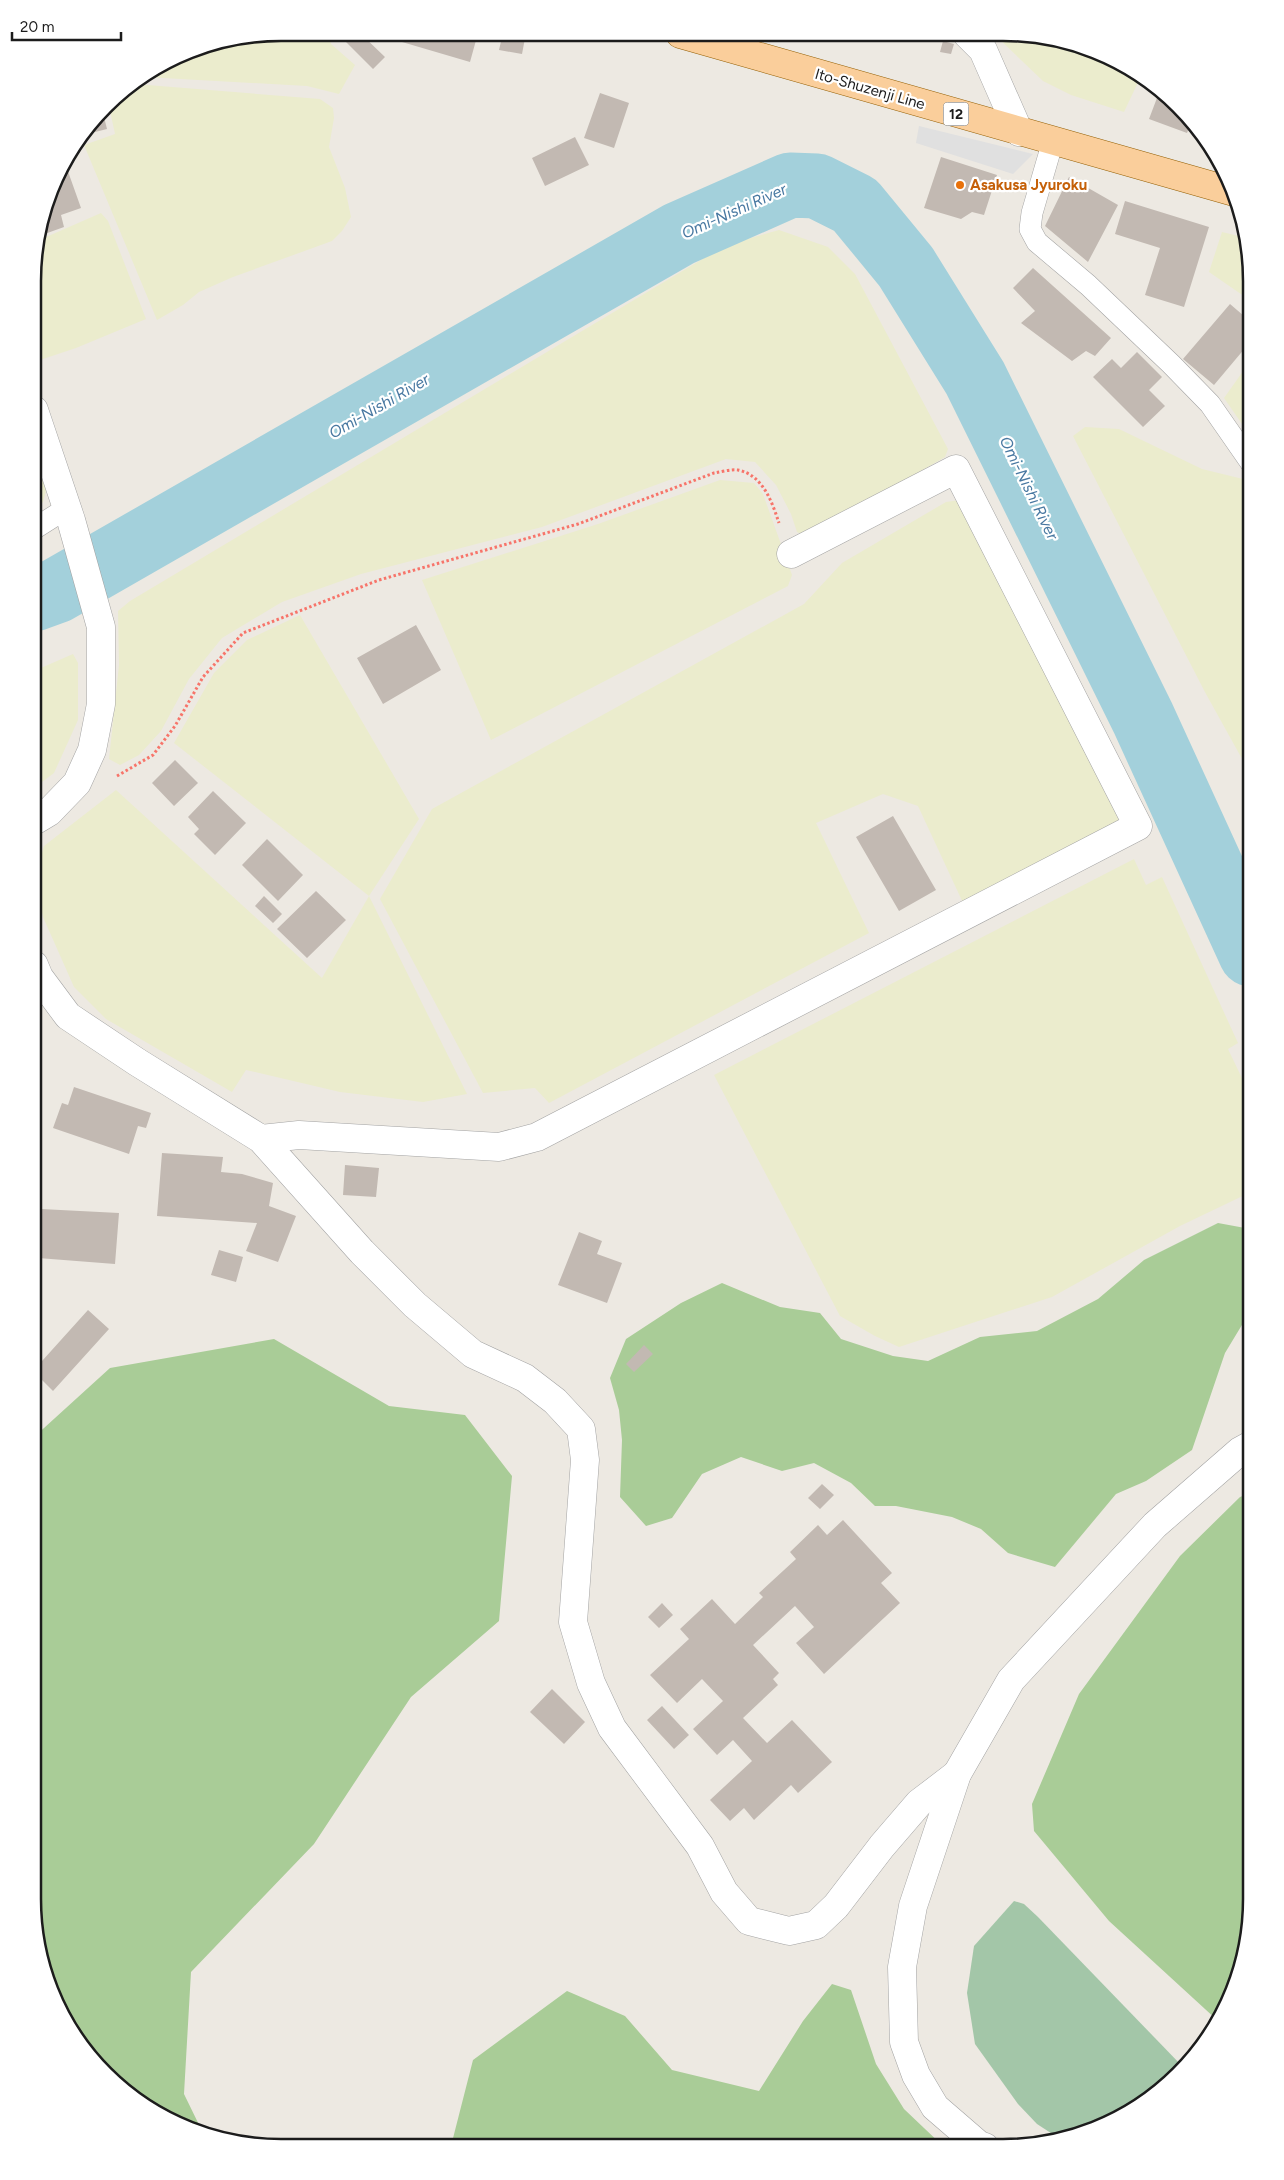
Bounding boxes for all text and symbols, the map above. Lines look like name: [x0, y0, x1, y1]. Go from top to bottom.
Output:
scale bar: [12, 10, 121, 42]
text: 20 m: [20, 18, 54, 36]
street label: Ito-Shuzenji Line: [813, 65, 927, 113]
road number: 12: [944, 102, 968, 126]
place label: Asakusa Jyuroku: [970, 176, 1087, 194]
water label: Omi-Nishi River: [679, 179, 790, 243]
marker: Asakusa Jyuroku: [954, 179, 966, 191]
water label: Omi-Nishi River: [325, 369, 433, 442]
water label: Omi-Nishi River: [996, 433, 1062, 543]

